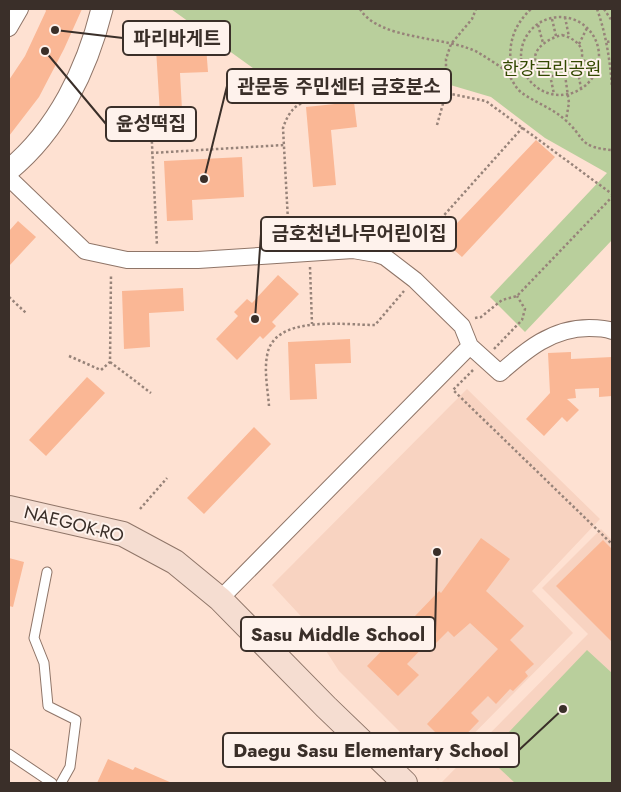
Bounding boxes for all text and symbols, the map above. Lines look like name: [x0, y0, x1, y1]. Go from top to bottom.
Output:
callout: 파리바게트: [123, 21, 230, 55]
text: 파리바게트: [133, 25, 221, 52]
park label: 한강근린공원: [502, 56, 602, 82]
callout: 관문동 주민센터 금호분소: [227, 69, 451, 103]
text: 관문동 주민센터 금호분소: [237, 73, 441, 100]
callout: 윤성떡집: [106, 107, 196, 141]
text: 윤성떡집: [116, 110, 186, 137]
callout: 금호천년나무어린이집: [261, 217, 456, 251]
text: 금호천년나무어린이집: [272, 220, 446, 247]
street label: NAEGOK-RO: [21, 499, 127, 549]
callout: Sasu Middle School: [241, 617, 435, 651]
text: Sasu Middle School: [251, 621, 425, 648]
callout: Daegu Sasu Elementary School: [223, 733, 519, 767]
text: Daegu Sasu Elementary School: [233, 737, 509, 764]

